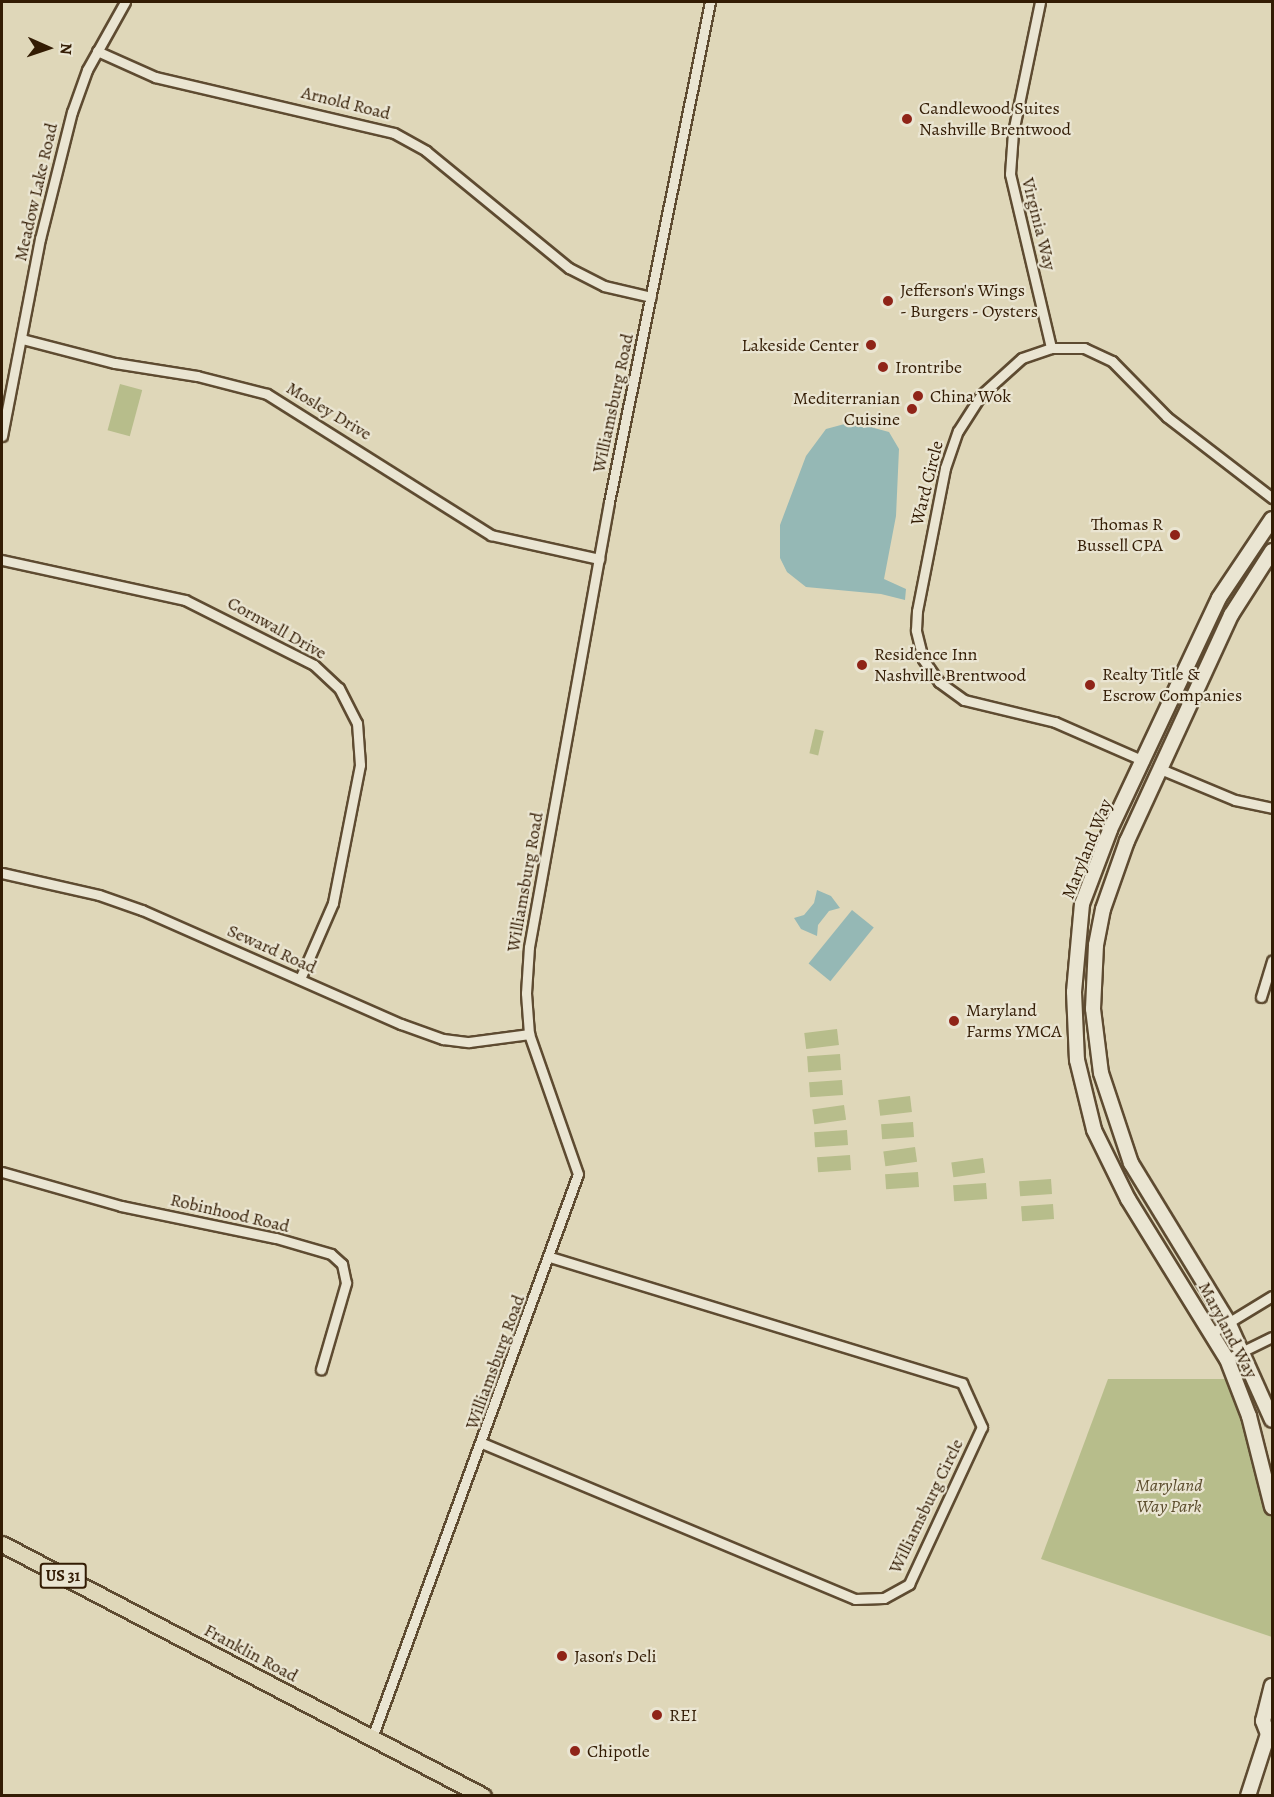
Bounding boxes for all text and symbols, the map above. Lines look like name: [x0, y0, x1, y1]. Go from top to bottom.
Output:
north arrow: [18, 18, 78, 78]
text: N: [55, 43, 77, 55]
street label: Arnold Road: [299, 82, 393, 124]
place label: Candlewood Suites Nashville Brentwood: [919, 98, 1071, 140]
marker: Candlewood Suites Nashville Brentwood: [900, 112, 914, 126]
street label: Meadow Lake Road: [10, 121, 62, 263]
street label: Virginia Way: [1017, 175, 1061, 273]
place label: Jefferson's Wings - Burgers - Oysters: [900, 280, 1039, 322]
marker: Jefferson's Wings - Burgers - Oysters: [881, 294, 895, 308]
street label: Williamsburg Road: [588, 332, 638, 474]
place label: Lakeside Center: [741, 334, 859, 356]
marker: Lakeside Center: [864, 338, 878, 352]
place label: Irontribe: [895, 356, 962, 378]
marker: Irontribe: [876, 360, 890, 374]
street label: Mosley Drive: [282, 377, 376, 445]
place label: China Wok: [930, 385, 1011, 407]
place label: Mediterranian Cuisine: [793, 388, 900, 430]
marker: China Wok: [911, 389, 925, 403]
marker: Mediterranian Cuisine: [905, 402, 919, 416]
street label: Ward Circle: [906, 438, 948, 528]
place label: Thomas R Bussell CPA: [1076, 514, 1163, 556]
marker: Thomas R Bussell CPA: [1168, 528, 1182, 542]
street label: Cornwall Drive: [224, 592, 330, 664]
place label: Residence Inn Nashville Brentwood: [874, 644, 1026, 686]
marker: Residence Inn Nashville Brentwood: [855, 658, 869, 672]
place label: Realty Title & Escrow Companies: [1102, 664, 1242, 706]
marker: Realty Title & Escrow Companies: [1083, 678, 1097, 692]
street label: Maryland Way: [1057, 796, 1117, 902]
street label: Williamsburg Road: [502, 810, 548, 954]
street label: Seward Road: [224, 920, 320, 978]
place label: Maryland Farms YMCA: [966, 1000, 1062, 1042]
marker: Maryland Farms YMCA: [947, 1014, 961, 1028]
street label: Robinhood Road: [168, 1189, 292, 1237]
street label: Maryland Way: [1194, 1278, 1262, 1382]
street label: Williamsburg Road: [461, 1292, 529, 1432]
street label: Williamsburg Circle: [884, 1435, 968, 1577]
park label: Maryland Way Park: [1135, 1475, 1203, 1518]
road number: US 31: [39, 1563, 87, 1589]
street label: Franklin Road: [200, 1619, 302, 1687]
place label: Jason's Deli: [574, 1645, 657, 1667]
marker: Jason's Deli: [555, 1649, 569, 1663]
place label: REI: [669, 1704, 697, 1726]
marker: REI: [650, 1708, 664, 1722]
place label: Chipotle: [587, 1740, 650, 1762]
marker: Chipotle: [568, 1744, 582, 1758]

